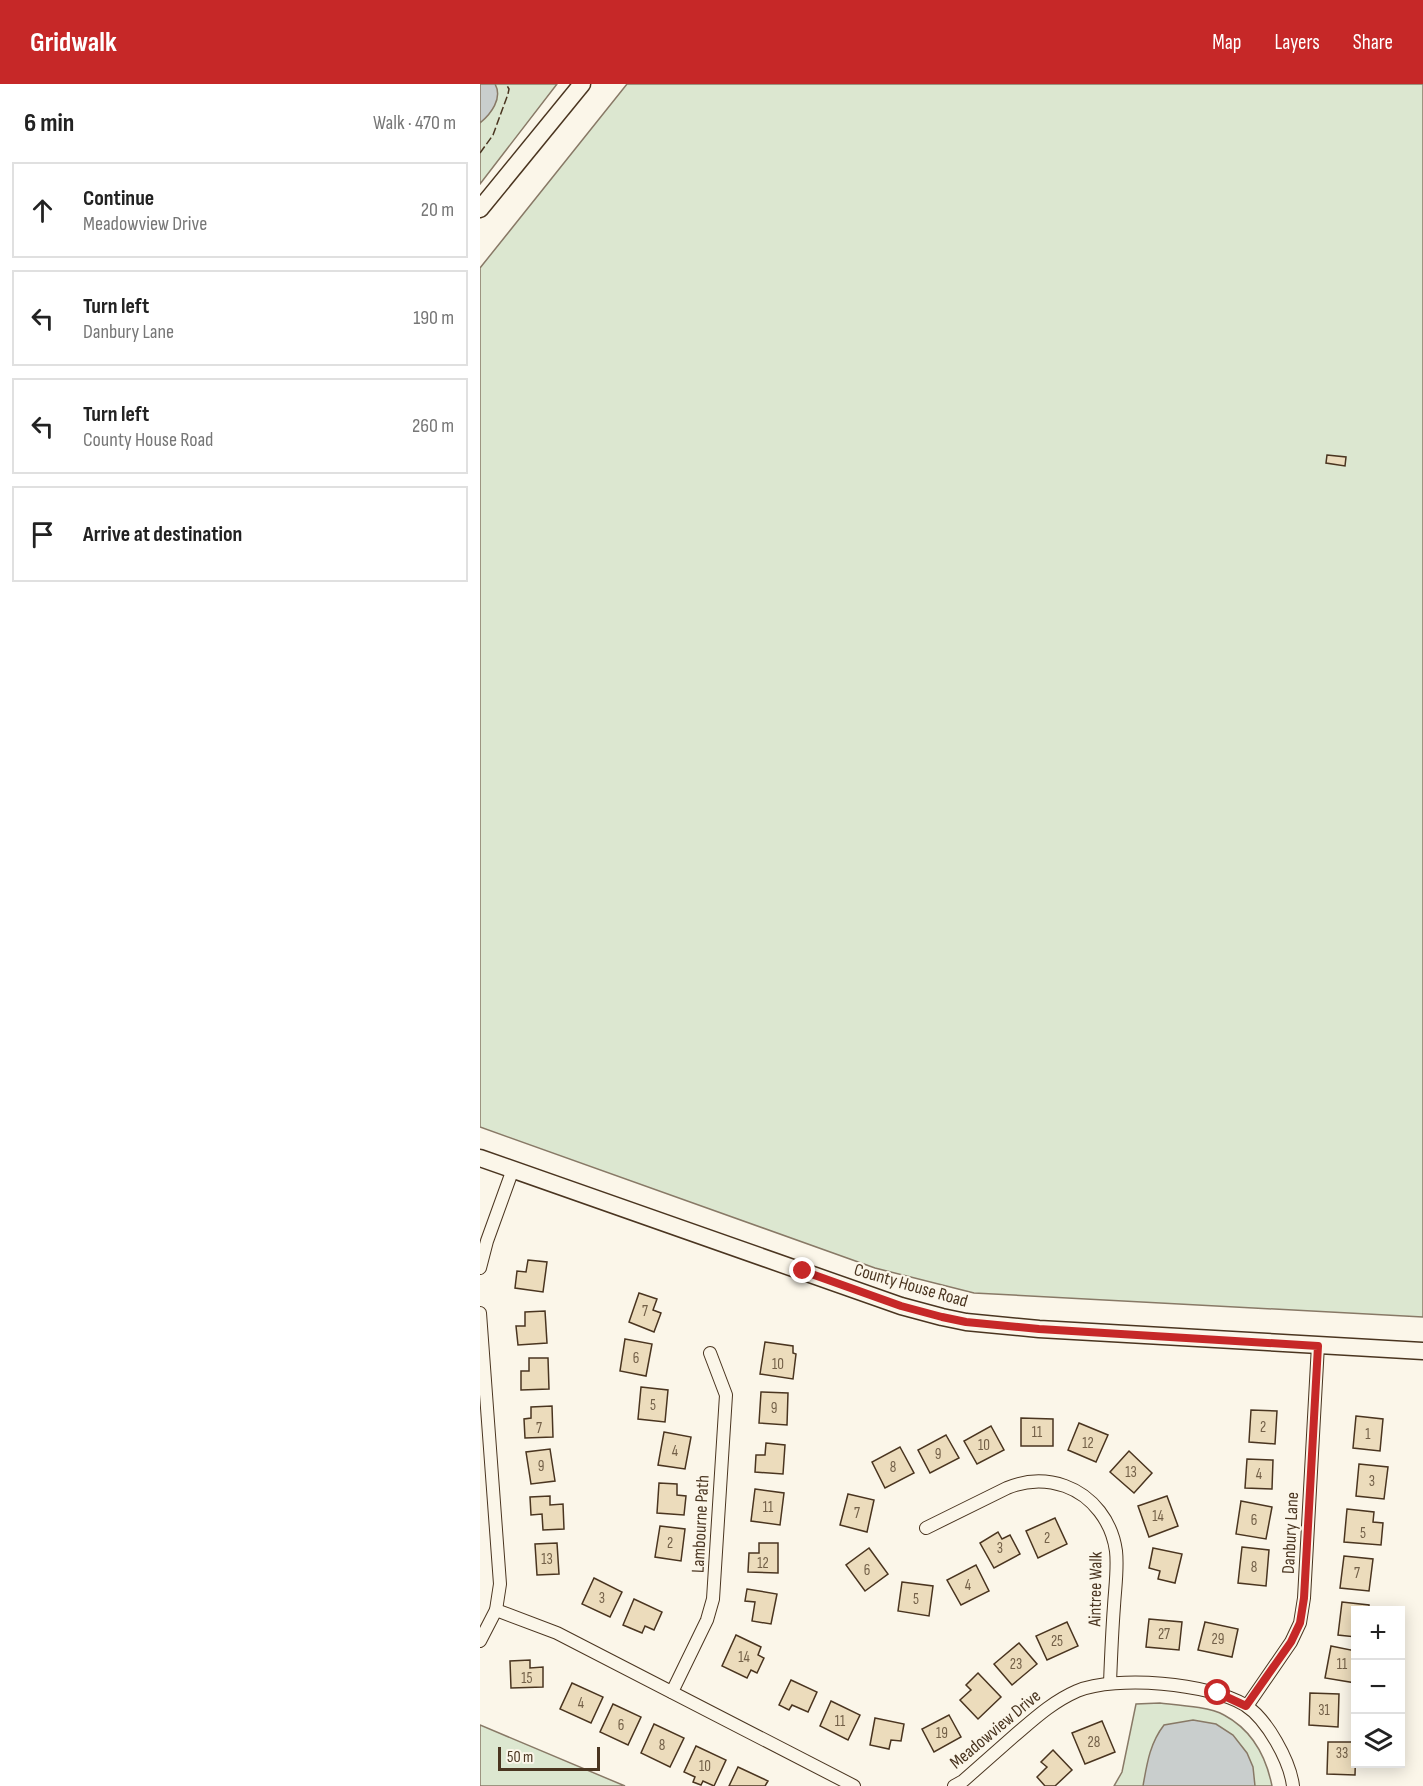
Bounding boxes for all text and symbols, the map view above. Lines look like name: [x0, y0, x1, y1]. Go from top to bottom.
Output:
text: Gridwalk: [30, 26, 117, 59]
text: Map: [1212, 30, 1241, 55]
text: Layers: [1274, 30, 1320, 55]
text: Share: [1353, 30, 1393, 55]
text: 6 min: [24, 108, 74, 139]
text: Walk · 470 m: [373, 111, 456, 135]
text: Continue: [83, 185, 154, 212]
icon: ahead: [26, 194, 59, 227]
text: 20 m: [421, 198, 454, 222]
text: Meadowview Drive: [83, 212, 207, 236]
text: Turn left: [83, 293, 149, 320]
icon: left: [26, 302, 59, 335]
text: 190 m: [413, 306, 454, 330]
text: Danbury Lane: [83, 320, 174, 344]
text: Turn left: [83, 401, 149, 428]
icon: left: [26, 410, 59, 443]
text: 260 m: [412, 414, 454, 438]
text: County House Road: [83, 428, 213, 452]
icon: arrive: [26, 518, 59, 551]
text: Arrive at destination: [83, 521, 242, 548]
route end: [789, 1257, 815, 1283]
street label: County House Road: [852, 1259, 970, 1312]
house number: 7: [642, 1302, 648, 1321]
house number: 6: [633, 1349, 639, 1368]
house number: 10: [772, 1355, 784, 1374]
house number: 5: [650, 1396, 656, 1415]
house number: 9: [771, 1399, 777, 1418]
house number: 2: [1260, 1418, 1266, 1437]
house number: 7: [536, 1419, 542, 1438]
house number: 11: [1032, 1423, 1043, 1442]
house number: 1: [1365, 1425, 1371, 1444]
house number: 12: [1082, 1434, 1094, 1453]
house number: 10: [978, 1436, 990, 1455]
house number: 4: [672, 1442, 678, 1461]
house number: 9: [935, 1445, 941, 1464]
house number: 9: [538, 1457, 544, 1476]
house number: 8: [890, 1458, 896, 1477]
house number: 13: [1125, 1463, 1137, 1482]
house number: 4: [1256, 1465, 1262, 1484]
house number: 3: [1369, 1472, 1375, 1491]
street label: Lambourne Path: [687, 1475, 714, 1574]
street label: Danbury Lane: [1278, 1492, 1303, 1575]
house number: 11: [763, 1498, 774, 1517]
house number: 7: [854, 1504, 860, 1523]
house number: 14: [1152, 1507, 1164, 1526]
house number: 6: [1251, 1511, 1257, 1530]
house number: 5: [1360, 1524, 1366, 1543]
house number: 2: [1044, 1529, 1050, 1548]
house number: 2: [667, 1534, 673, 1553]
house number: 3: [997, 1539, 1003, 1558]
house number: 13: [541, 1550, 553, 1569]
street label: Aintree Walk: [1084, 1551, 1107, 1628]
house number: 12: [757, 1554, 769, 1573]
house number: 8: [1251, 1558, 1257, 1577]
house number: 6: [864, 1561, 870, 1580]
house number: 7: [1354, 1564, 1360, 1583]
house number: 4: [965, 1576, 971, 1595]
house number: 3: [599, 1589, 605, 1608]
house number: 5: [913, 1590, 919, 1609]
map controls: [1351, 1606, 1405, 1768]
button: +: [1351, 1606, 1405, 1660]
house number: 27: [1158, 1625, 1170, 1644]
house number: 29: [1212, 1630, 1224, 1649]
house number: 25: [1051, 1632, 1063, 1651]
house number: 14: [738, 1648, 750, 1667]
house number: 23: [1010, 1655, 1022, 1674]
house number: 11: [1337, 1655, 1348, 1674]
button: −: [1351, 1660, 1405, 1714]
house number: 15: [521, 1669, 533, 1688]
route start: [1204, 1679, 1230, 1705]
street label: Meadowview Drive: [946, 1685, 1045, 1773]
house number: 4: [578, 1694, 584, 1713]
house number: 31: [1318, 1701, 1331, 1720]
house number: 11: [835, 1712, 846, 1731]
button: layers: [1351, 1714, 1405, 1768]
house number: 6: [618, 1716, 624, 1735]
house number: 19: [936, 1724, 948, 1743]
house number: 28: [1088, 1733, 1100, 1752]
house number: 8: [659, 1736, 665, 1755]
scale bar: [498, 1744, 600, 1772]
house number: 33: [1336, 1744, 1348, 1763]
text: 50 m: [507, 1748, 533, 1767]
house number: 10: [699, 1757, 711, 1776]

